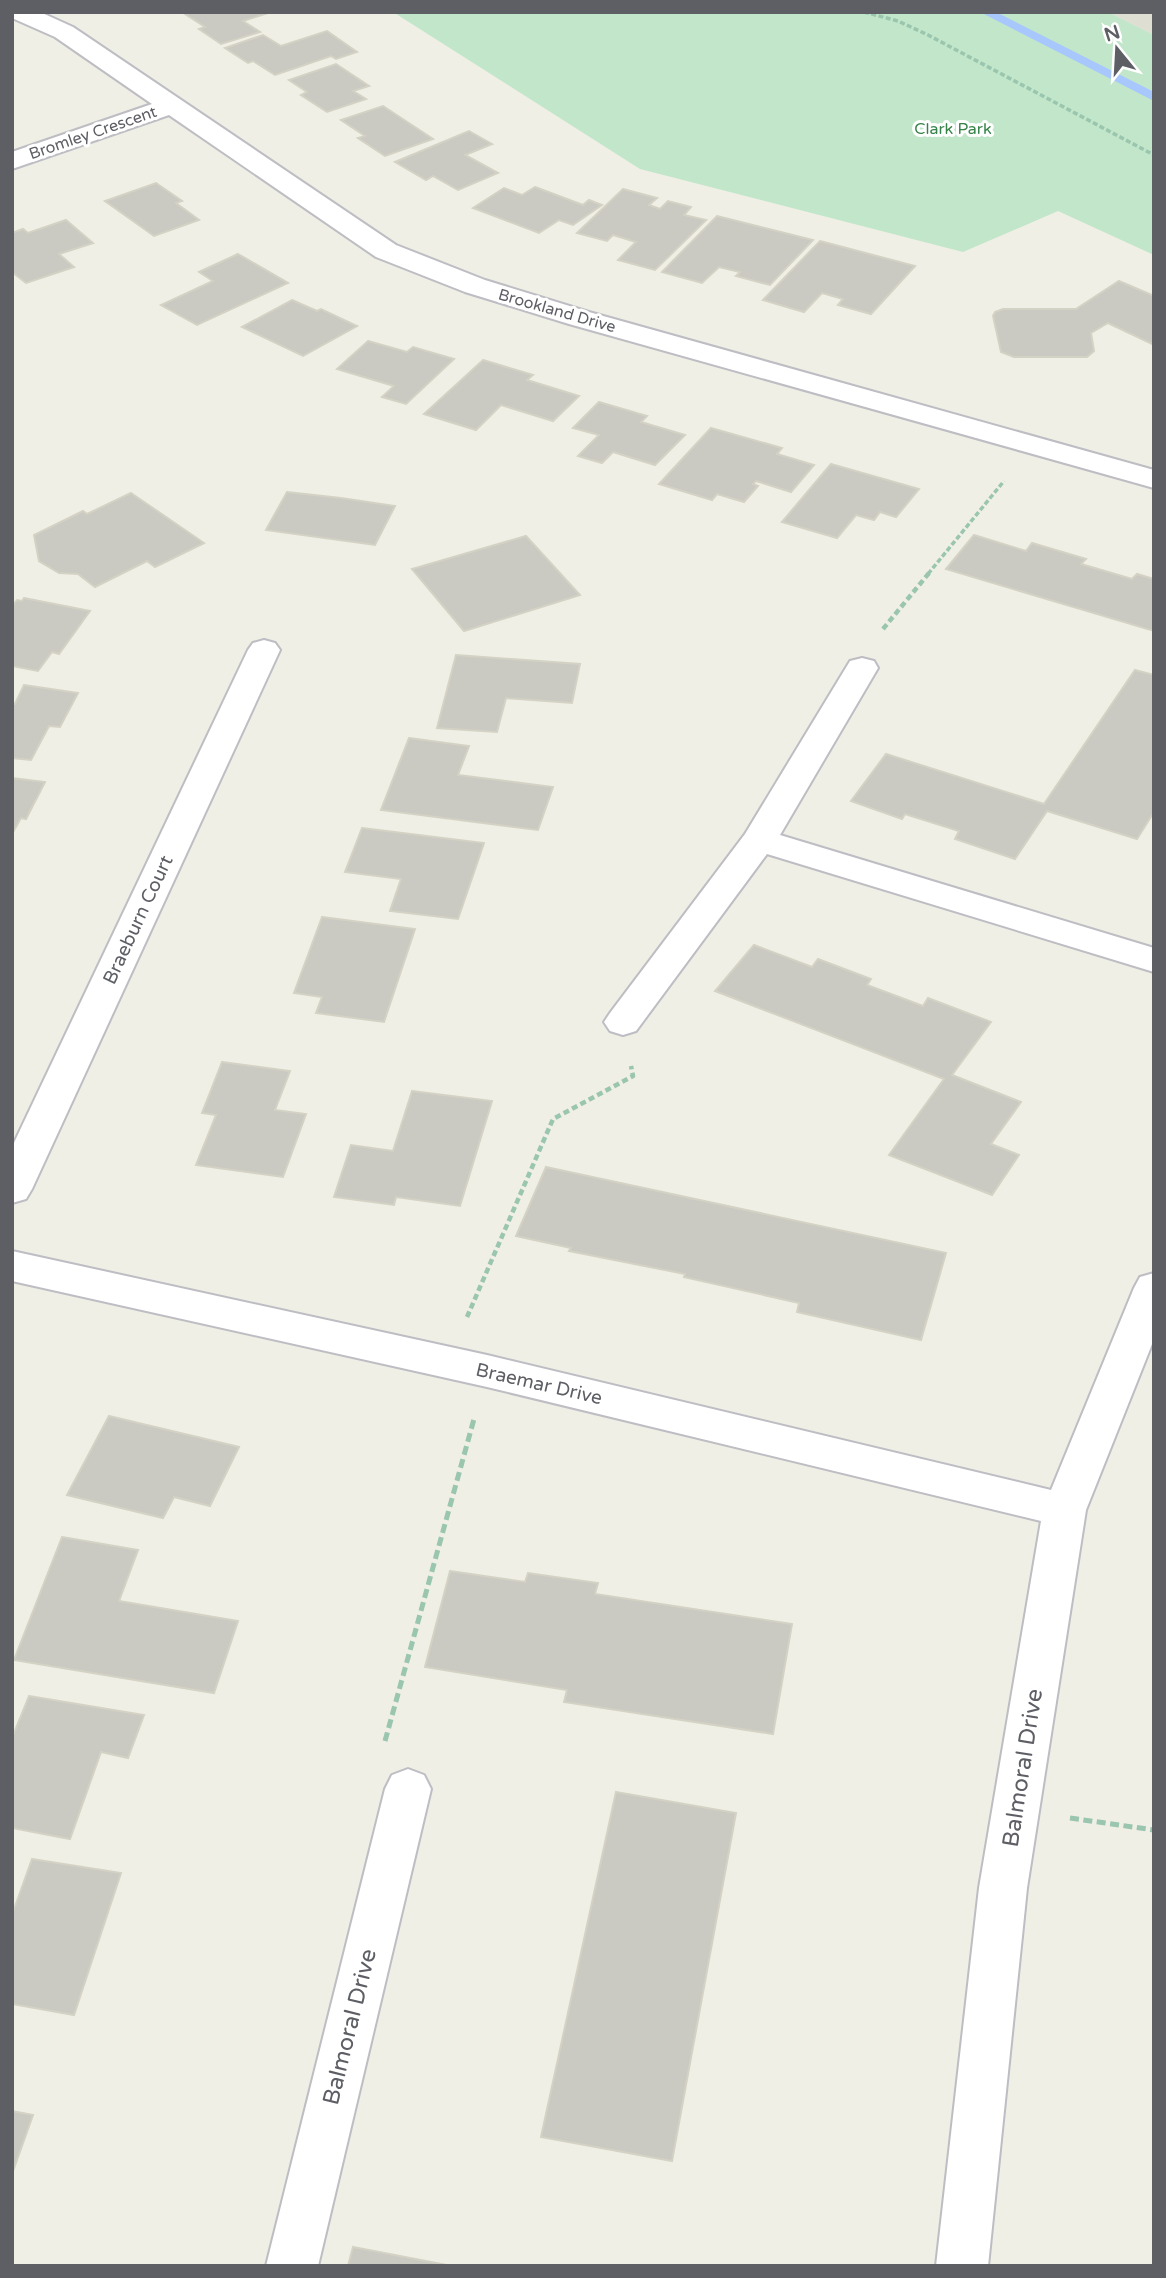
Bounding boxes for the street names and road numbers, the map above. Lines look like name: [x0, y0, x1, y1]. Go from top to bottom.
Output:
street label: Bromley Crescent: [26, 102, 160, 164]
street label: Brookland Drive: [496, 285, 618, 337]
street label: Braeburn Court: [99, 852, 177, 988]
street label: Braemar Drive: [474, 1359, 604, 1409]
street label: Balmoral Drive: [997, 1687, 1049, 1849]
street label: Balmoral Drive: [317, 1946, 383, 2108]

